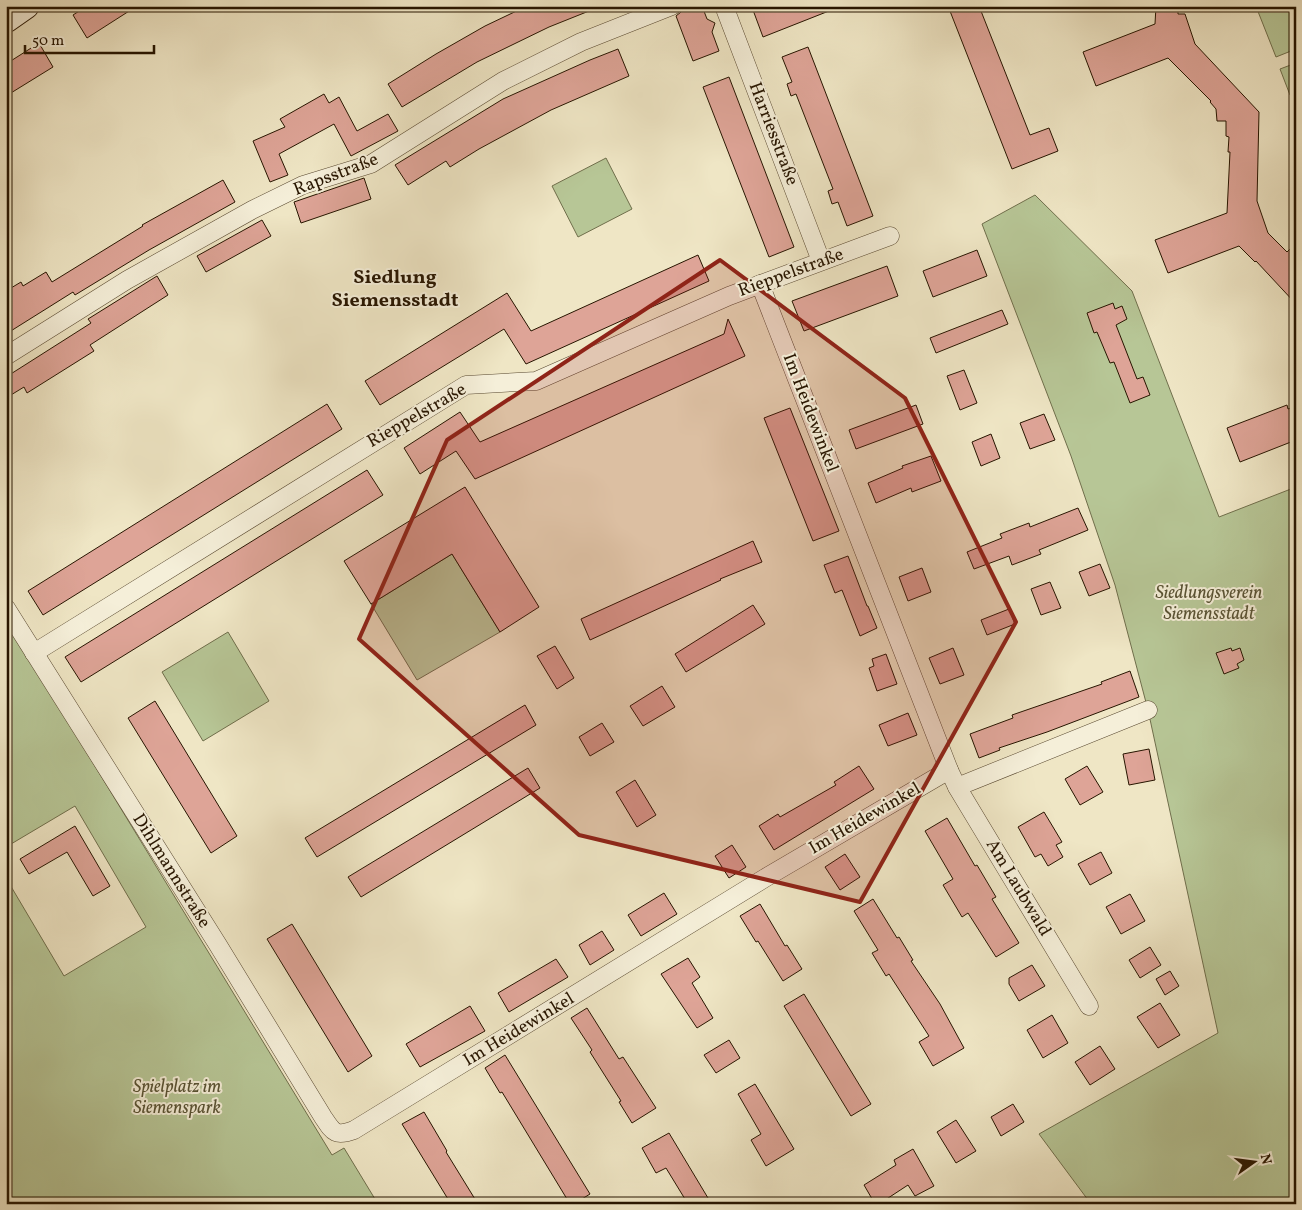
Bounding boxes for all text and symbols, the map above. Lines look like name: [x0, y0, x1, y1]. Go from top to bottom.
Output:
scale bar: [25, 22, 154, 54]
text: 50 m: [32, 31, 64, 52]
street label: Harriesstraße: [742, 79, 804, 189]
street label: Rapsstraße: [290, 147, 382, 203]
street label: Rieppelstraße: [735, 242, 847, 304]
district label: Siedlung Siemensstadt: [332, 264, 459, 315]
street label: Im Heidewinkel: [776, 350, 844, 476]
street label: Rieppelstraße: [363, 378, 471, 454]
park label: Siedlungsverein Siemensstadt: [1156, 581, 1262, 627]
street label: Im Heidewinkel: [804, 777, 926, 861]
street label: Dihlmannstraße: [126, 809, 216, 933]
street label: Am Laubwald: [979, 835, 1057, 941]
street label: Im Heidewinkel: [459, 987, 579, 1073]
park label: Spielplatz im Siemenspark: [133, 1075, 221, 1121]
north arrow: [1230, 1138, 1280, 1188]
text: N: [1255, 1152, 1276, 1166]

